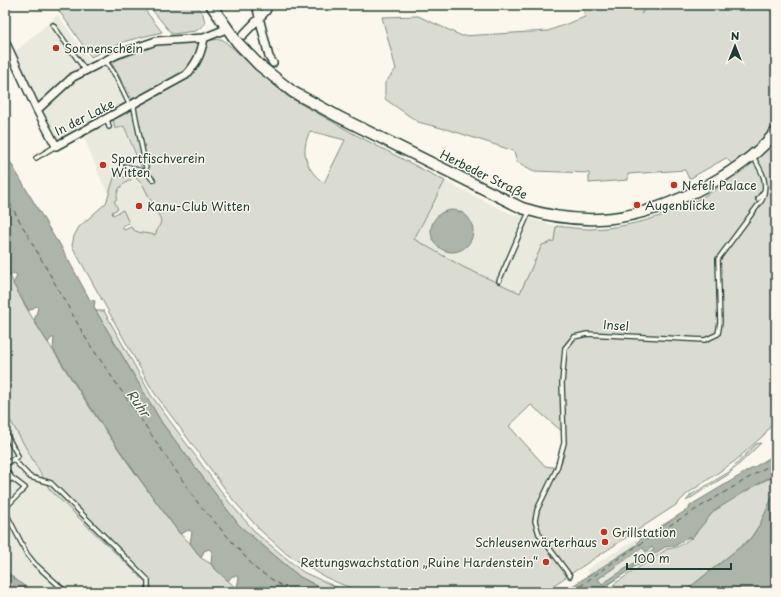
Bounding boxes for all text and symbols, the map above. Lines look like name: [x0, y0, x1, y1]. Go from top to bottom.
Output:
north arrow: [715, 26, 755, 66]
text: N: [731, 27, 740, 44]
place label: Sonnenschein: [64, 39, 143, 57]
marker: Sonnenschein: [51, 43, 61, 53]
street label: In der Lake: [51, 94, 117, 140]
street label: Herbeder Straße: [437, 145, 531, 203]
place label: Sportfischverein Witten: [111, 149, 205, 181]
marker: Sportfischverein Witten: [98, 160, 108, 170]
place label: Nefeli Palace: [682, 176, 757, 194]
marker: Nefeli Palace: [669, 180, 679, 190]
place label: Augenblicke: [645, 196, 715, 214]
place label: Kanu-Club Witten: [147, 197, 250, 215]
marker: Augenblicke: [632, 200, 642, 210]
marker: Kanu-Club Witten: [134, 201, 144, 211]
street label: Insel: [602, 315, 630, 335]
water label: Ruhr: [123, 385, 156, 422]
place label: Grillstation: [612, 523, 676, 541]
marker: Grillstation: [599, 527, 609, 537]
place label: Schleusenwärterhaus: [475, 533, 597, 551]
marker: Schleusenwärterhaus: [600, 537, 610, 547]
scale bar: [627, 545, 731, 571]
text: 100 m: [633, 549, 670, 567]
place label: Rettungswachstation „Ruine Hardenstein“: [300, 553, 538, 571]
marker: Rettungswachstation „Ruine Hardenstein“: [541, 557, 551, 567]

